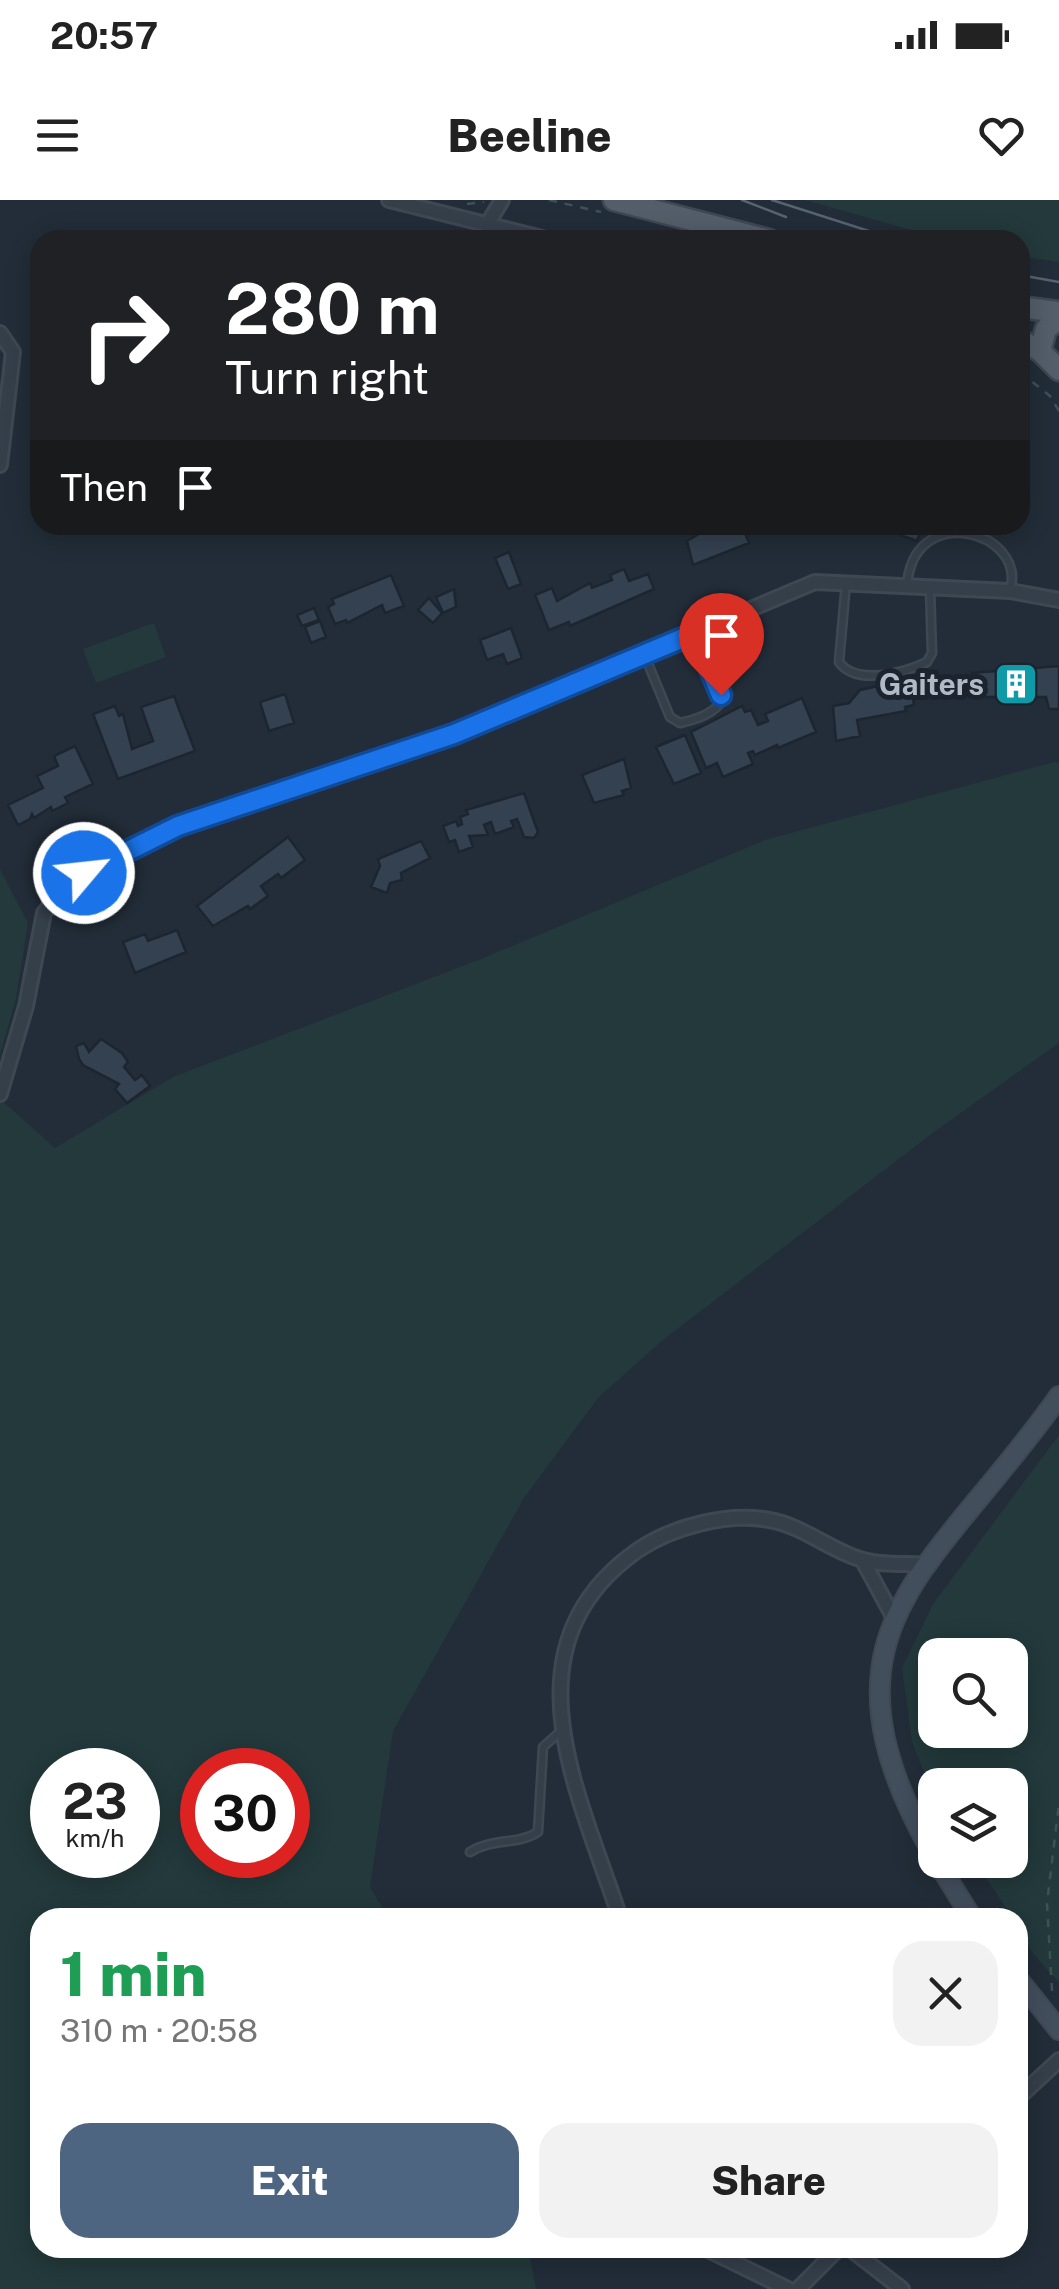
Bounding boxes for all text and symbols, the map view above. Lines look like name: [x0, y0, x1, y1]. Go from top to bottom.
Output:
text: 20:57: [50, 13, 158, 58]
icon: menu: [30, 108, 85, 163]
icon: heart: [974, 108, 1029, 163]
text: Beeline: [447, 109, 612, 162]
text: 280 m: [225, 267, 440, 350]
icon: right: [60, 270, 190, 400]
text: Turn right: [225, 351, 429, 404]
icon: arrive: [168, 460, 223, 515]
text: Then: [60, 465, 148, 510]
pin: [679, 593, 764, 696]
icon: arrive: [694, 608, 749, 663]
building icon: Gaiters: [993, 661, 1039, 707]
place label: Gaiters: [879, 666, 984, 702]
position arrow: [32, 821, 136, 925]
map controls: [918, 1638, 1028, 1878]
button: search: [918, 1638, 1028, 1748]
speed limit sign: 30: [180, 1748, 310, 1878]
button: layers: [918, 1768, 1028, 1878]
text: 23: [62, 1771, 128, 1830]
text: km/h: [66, 1823, 124, 1853]
text: 1 min: [60, 1939, 207, 2010]
button: close: [893, 1941, 998, 2046]
text: 310 m · 20:58: [60, 2012, 258, 2049]
button: Exit: [60, 2123, 519, 2238]
button: Share: [539, 2123, 998, 2238]

